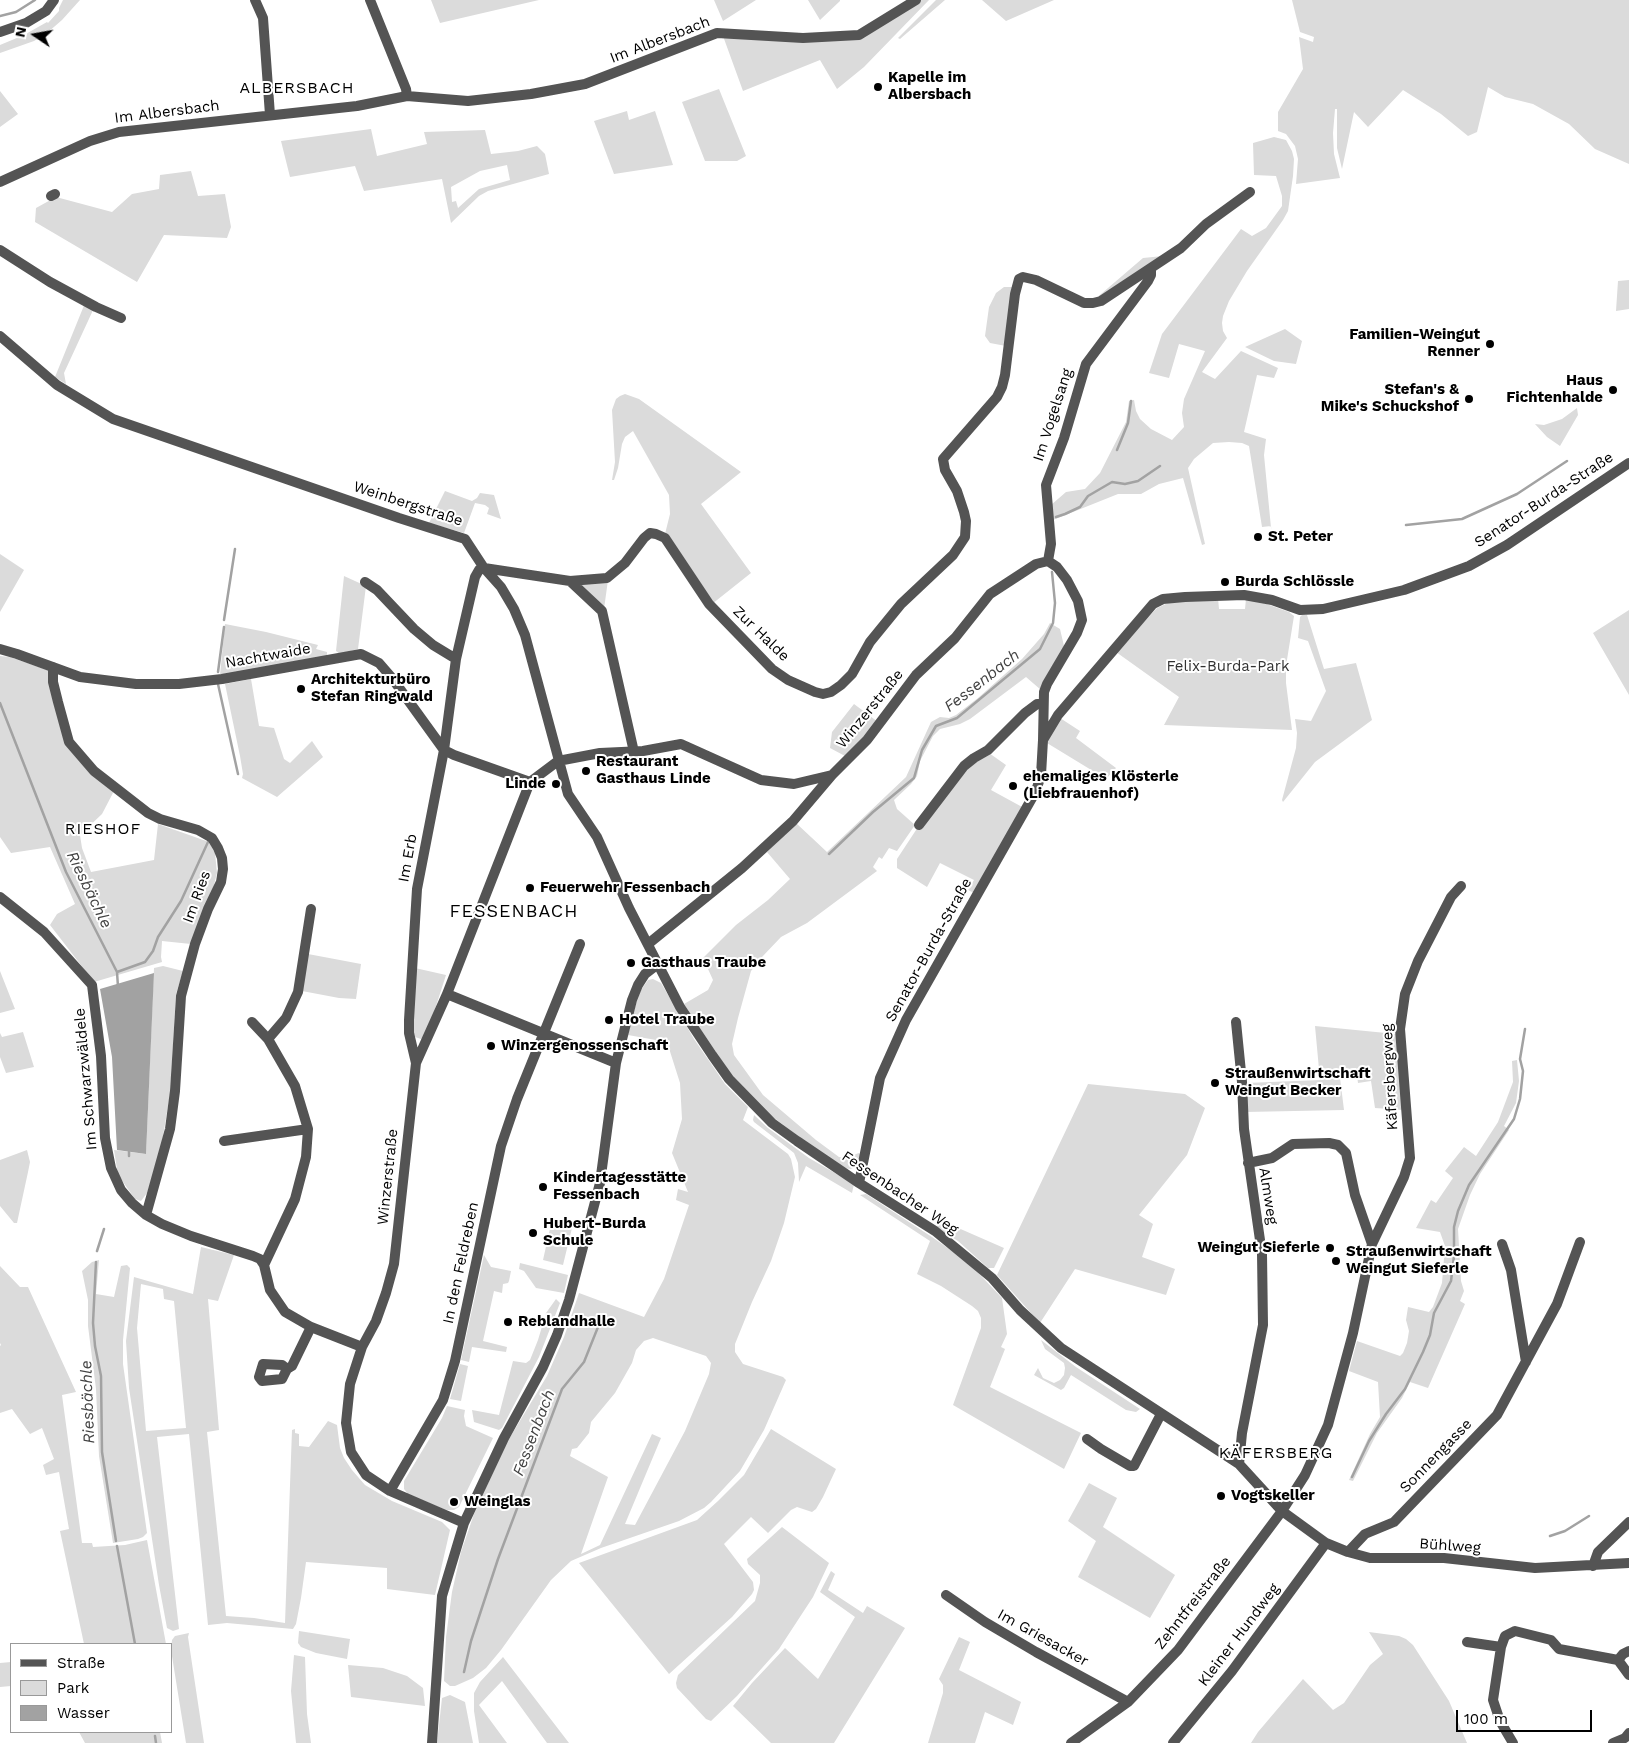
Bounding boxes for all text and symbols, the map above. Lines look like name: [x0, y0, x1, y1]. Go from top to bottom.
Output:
north arrow: [10, 10, 60, 60]
street label: Im Albersbach: [607, 13, 713, 67]
text: N: [11, 25, 29, 39]
place label: Kapelle im Albersbach: [888, 69, 971, 104]
district label: ALBERSBACH: [238, 78, 356, 98]
marker: Kapelle im Albersbach: [872, 81, 884, 93]
street label: Im Albersbach: [113, 97, 221, 127]
place label: Familien-Weingut Renner: [1349, 326, 1480, 361]
marker: Familien-Weingut Renner: [1484, 338, 1496, 350]
street label: Im Vogelsang: [1030, 366, 1076, 464]
place label: Haus Fichtenhalde: [1506, 372, 1603, 407]
place label: Stefan's & Mike's Schuckshof: [1321, 381, 1459, 416]
marker: Haus Fichtenhalde: [1607, 384, 1619, 396]
marker: Stefan's & Mike's Schuckshof: [1463, 393, 1475, 405]
street label: Senator-Burda-Straße: [1471, 448, 1617, 552]
street label: Weinbergstraße: [351, 478, 465, 530]
place label: St. Peter: [1268, 528, 1333, 546]
marker: St. Peter: [1252, 531, 1264, 543]
place label: Burda Schlössle: [1235, 573, 1354, 591]
marker: Burda Schlössle: [1219, 576, 1231, 588]
street label: Zur Halde: [729, 603, 793, 665]
street label: Nachtwaide: [224, 640, 312, 672]
water label: Fessenbach: [940, 646, 1024, 716]
park label: Felix-Burda-Park: [1167, 658, 1289, 676]
street label: Winzerstraße: [833, 666, 907, 752]
place label: Architekturbüro Stefan Ringwald: [311, 671, 433, 706]
marker: Architekturbüro Stefan Ringwald: [295, 683, 307, 695]
place label: Restaurant Gasthaus Linde: [596, 753, 711, 788]
marker: Restaurant Gasthaus Linde: [580, 765, 592, 777]
place label: ehemaliges Klösterle (Liebfrauenhof): [1023, 768, 1179, 803]
place label: Linde: [505, 775, 546, 793]
marker: Linde: [550, 778, 562, 790]
marker: ehemaliges Klösterle (Liebfrauenhof): [1007, 780, 1019, 792]
district label: RIESHOF: [64, 819, 142, 839]
street label: Im Erb: [395, 832, 421, 884]
water label: Riesbächle: [62, 848, 116, 932]
street label: Im Ries: [179, 868, 215, 926]
street label: Senator-Burda-Straße: [882, 875, 976, 1025]
place label: Feuerwehr Fessenbach: [540, 879, 710, 897]
marker: Feuerwehr Fessenbach: [524, 882, 536, 894]
district label: FESSENBACH: [448, 901, 580, 923]
place label: Gasthaus Traube: [641, 954, 766, 972]
marker: Gasthaus Traube: [625, 957, 637, 969]
street label: Im Schwarzwäldele: [71, 1007, 101, 1151]
place label: Hotel Traube: [619, 1011, 715, 1029]
marker: Hotel Traube: [603, 1014, 615, 1026]
street label: Käfersbergweg: [1378, 1023, 1402, 1131]
place label: Winzergenossenschaft: [501, 1037, 668, 1055]
marker: Winzergenossenschaft: [485, 1040, 497, 1052]
place label: Straußenwirtschaft Weingut Becker: [1225, 1065, 1371, 1100]
marker: Straußenwirtschaft Weingut Becker: [1209, 1077, 1221, 1089]
street label: Winzerstraße: [374, 1128, 402, 1226]
street label: Fessenbacher Weg: [838, 1147, 962, 1239]
street label: Almweg: [1255, 1166, 1281, 1226]
place label: Kindertagesstätte Fessenbach: [553, 1169, 686, 1204]
marker: Kindertagesstätte Fessenbach: [537, 1181, 549, 1193]
street label: In den Feldreben: [439, 1200, 483, 1326]
place label: Hubert-Burda Schule: [543, 1215, 646, 1250]
marker: Hubert-Burda Schule: [527, 1227, 539, 1239]
place label: Weingut Sieferle: [1197, 1239, 1320, 1257]
marker: Weingut Sieferle: [1324, 1242, 1336, 1254]
place label: Straußenwirtschaft Weingut Sieferle: [1346, 1243, 1492, 1278]
marker: Straußenwirtschaft Weingut Sieferle: [1330, 1255, 1342, 1267]
place label: Reblandhalle: [518, 1313, 615, 1331]
marker: Reblandhalle: [502, 1316, 514, 1328]
water label: Riesbächle: [77, 1360, 99, 1444]
water label: Fessenbach: [509, 1387, 559, 1479]
street label: Sonnengasse: [1396, 1415, 1476, 1497]
district label: KÄFERSBERG: [1217, 1443, 1335, 1463]
place label: Vogtskeller: [1231, 1487, 1315, 1505]
marker: Vogtskeller: [1215, 1490, 1227, 1502]
place label: Weinglas: [464, 1493, 531, 1511]
marker: Weinglas: [448, 1496, 460, 1508]
street label: Bühlweg: [1419, 1535, 1481, 1557]
street label: Zehntfreistraße: [1151, 1553, 1235, 1653]
street label: Kleiner Hundweg: [1194, 1580, 1284, 1690]
street label: Im Griesacker: [994, 1606, 1092, 1670]
legend: [10, 1643, 172, 1733]
text: Straße: [57, 1654, 105, 1672]
text: Park: [57, 1679, 89, 1697]
scale bar: [1459, 1700, 1595, 1732]
text: Wasser: [57, 1704, 110, 1722]
text: 100 m: [1464, 1710, 1508, 1728]

